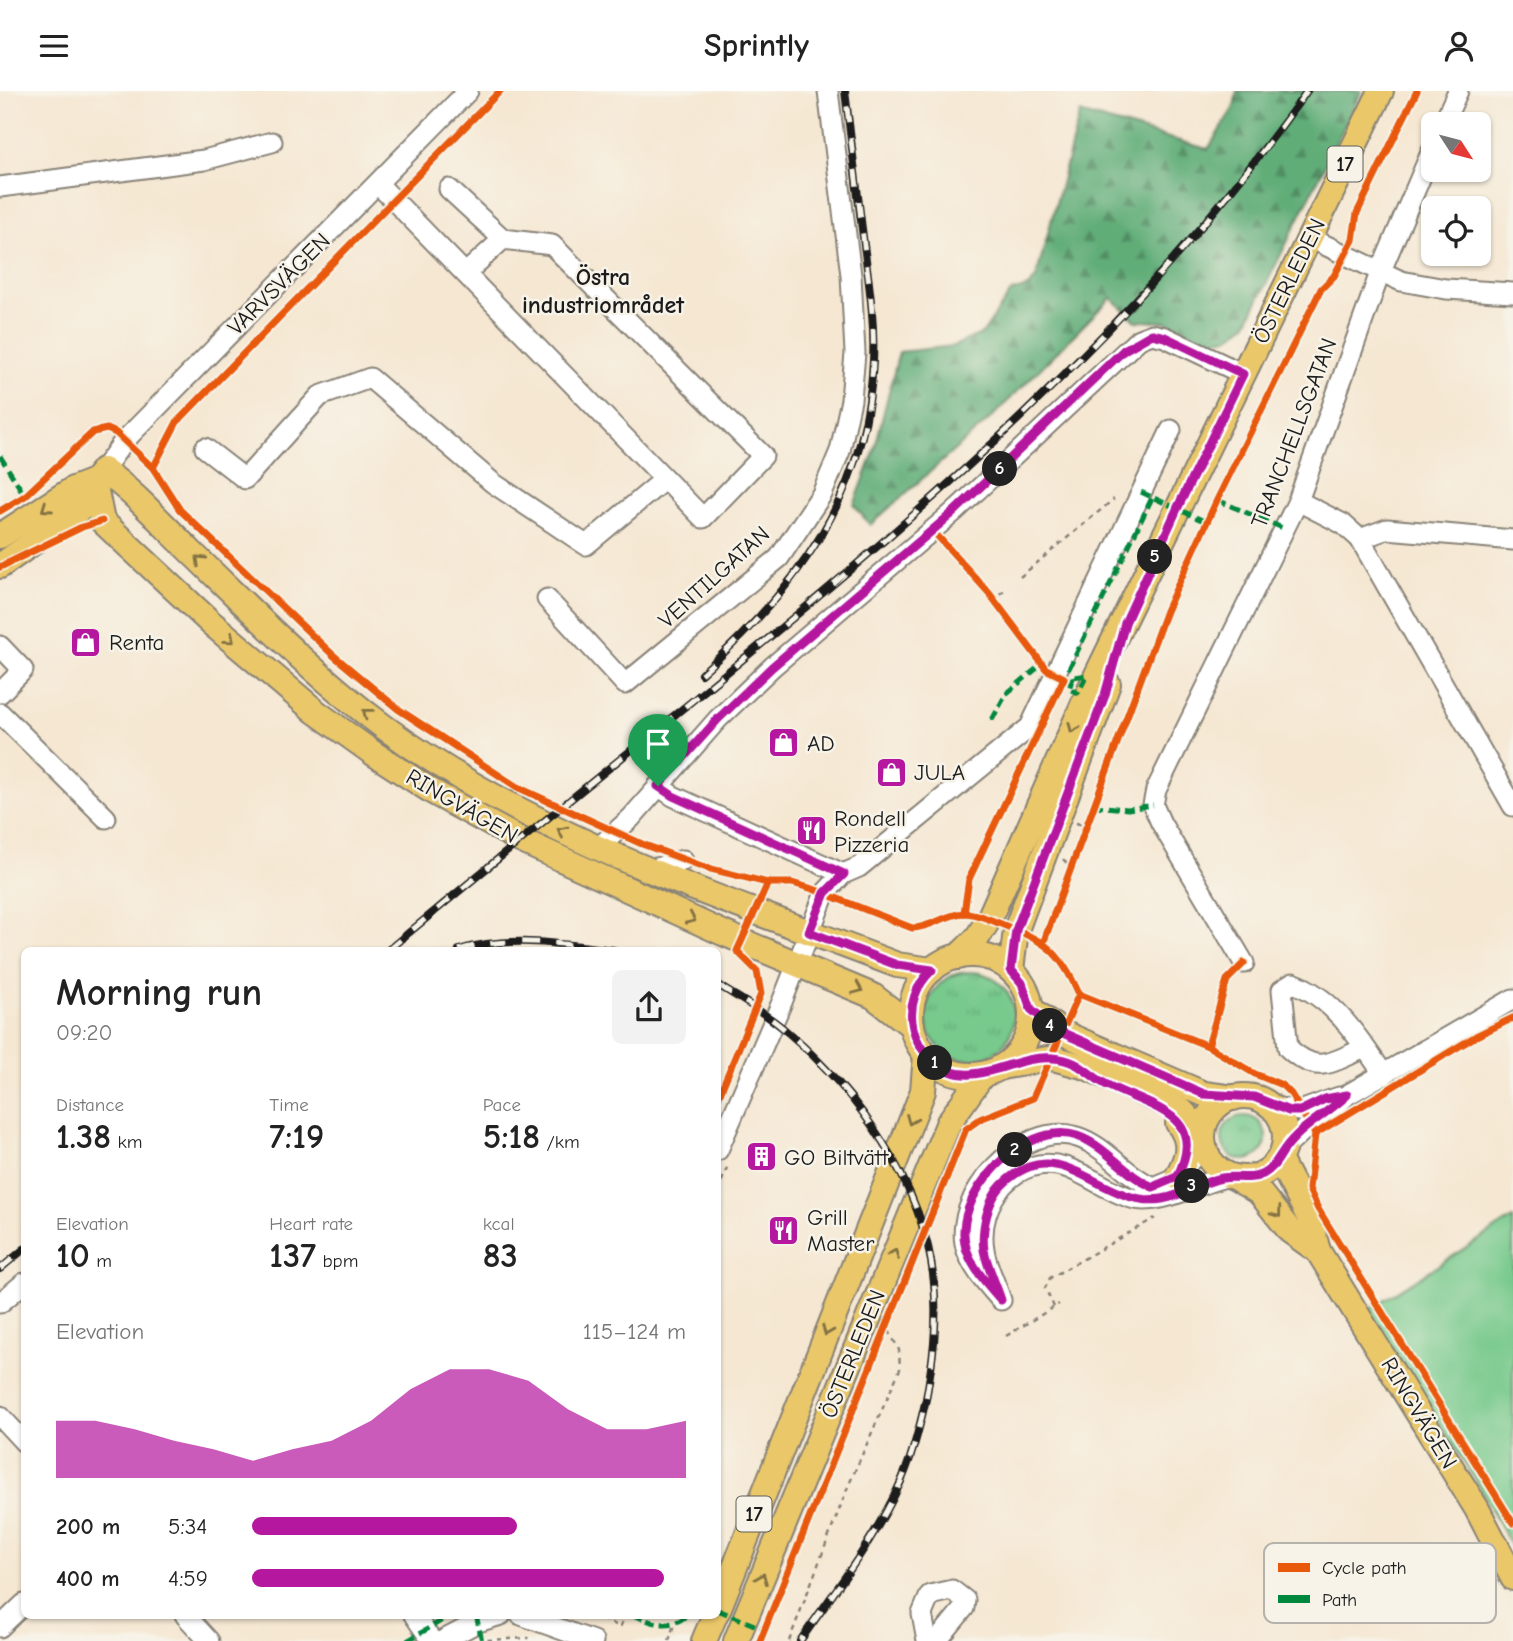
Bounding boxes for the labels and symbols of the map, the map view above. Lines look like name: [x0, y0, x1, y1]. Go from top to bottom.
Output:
north arrow: [1421, 112, 1491, 182]
road number: 17: [1328, 147, 1362, 181]
street label: ÖSTERLEDEN: [1247, 214, 1331, 348]
street label: VARVSVÄGEN: [222, 227, 336, 341]
district label: Östra industriområdet: [522, 263, 685, 319]
street label: TRANCHELLSGATAN: [1245, 334, 1343, 532]
pin: 6: [982, 451, 1018, 487]
one-way arrow: [41, 500, 54, 512]
street label: VENTILGATAN: [653, 520, 775, 634]
pin: 5: [1138, 539, 1172, 575]
one-way arrow: [195, 555, 208, 568]
shop icon: Renta: [69, 625, 103, 659]
place label: Renta: [109, 629, 164, 656]
one-way arrow: [221, 631, 234, 643]
one-way arrow: [363, 709, 375, 722]
pin: [628, 714, 688, 786]
one-way arrow: [1067, 721, 1081, 733]
shop icon: AD: [767, 726, 801, 760]
place label: AD: [807, 730, 835, 757]
shop icon: JULA: [874, 755, 908, 789]
place label: JULA: [914, 759, 965, 786]
street label: RINGVÄGEN: [401, 763, 523, 849]
place label: Rondell Pizzeria: [834, 805, 909, 858]
restaurant icon: Rondell Pizzeria: [794, 814, 828, 848]
one-way arrow: [557, 825, 569, 839]
one-way arrow: [684, 911, 696, 925]
one-way arrow: [851, 981, 863, 995]
pin: 4: [1032, 1009, 1068, 1044]
pin: 1: [918, 1045, 953, 1081]
one-way arrow: [906, 1113, 920, 1125]
pin: 2: [998, 1133, 1032, 1167]
building icon: GO Biltvätt: [744, 1140, 778, 1174]
place label: GO Biltvätt: [784, 1144, 890, 1171]
pin: 3: [1174, 1169, 1210, 1203]
place label: Grill Master: [807, 1204, 875, 1257]
one-way arrow: [1269, 1205, 1281, 1218]
restaurant icon: Grill Master: [767, 1213, 801, 1247]
one-way arrow: [886, 1248, 900, 1260]
street label: ÖSTERLEDEN: [815, 1286, 891, 1422]
one-way arrow: [821, 1325, 835, 1337]
street label: RINGVÄGEN: [1375, 1352, 1463, 1474]
road number: 17: [736, 1497, 772, 1531]
legend: [1264, 1543, 1496, 1623]
text: Cycle path: [1322, 1557, 1407, 1579]
one-way arrow: [754, 1573, 768, 1585]
text: Path: [1322, 1589, 1357, 1611]

